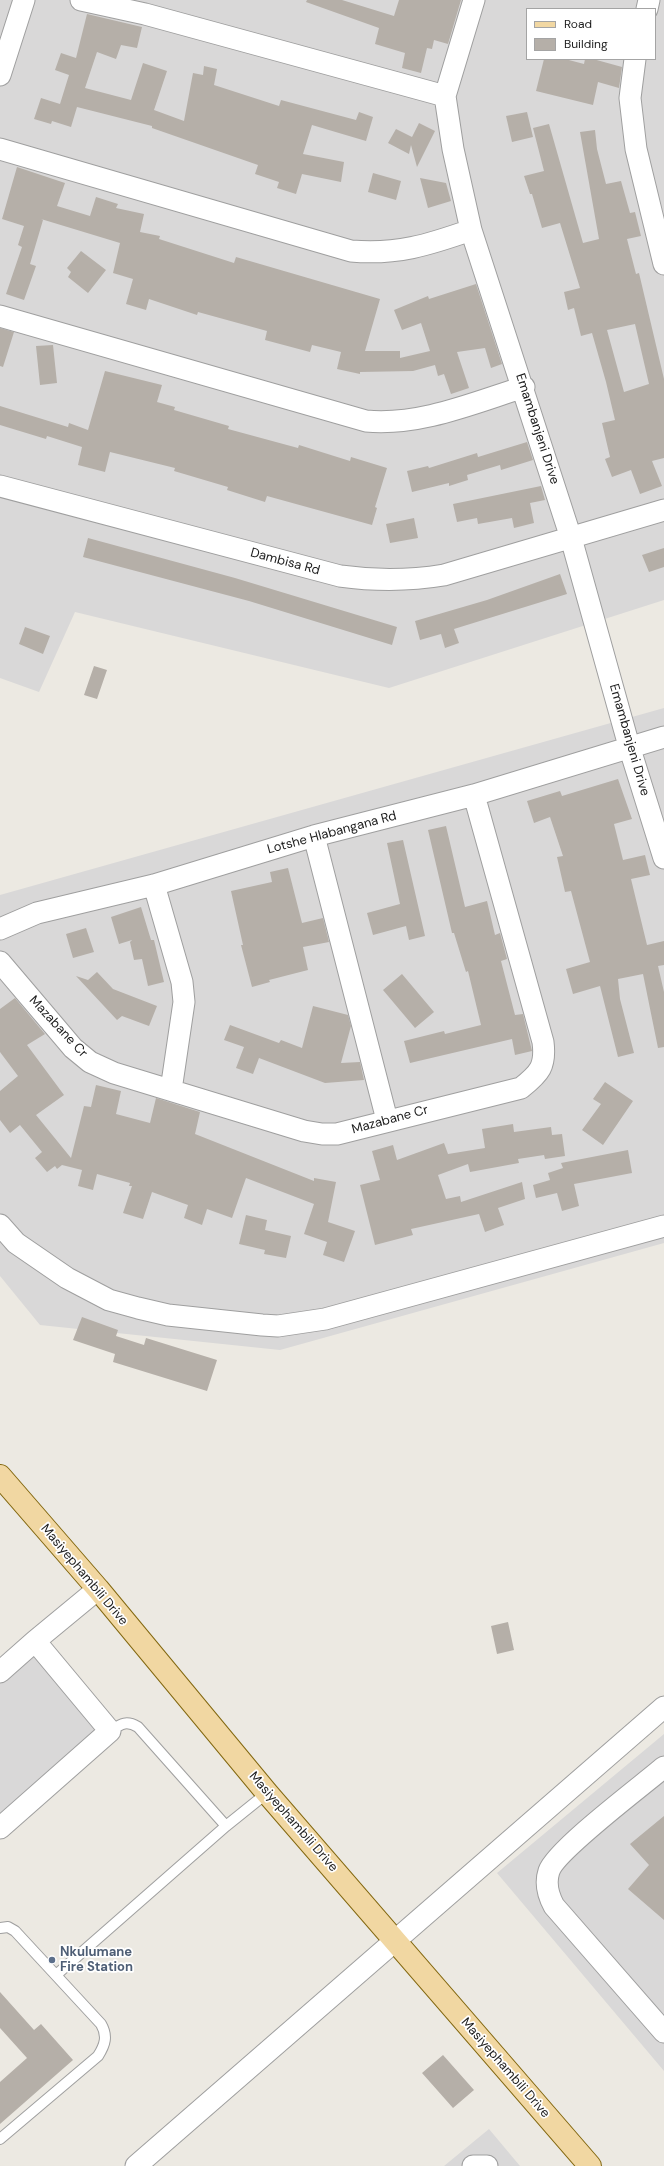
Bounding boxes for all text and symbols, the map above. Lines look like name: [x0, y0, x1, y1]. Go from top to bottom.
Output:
legend: [526, 8, 656, 60]
text: Road: [564, 16, 592, 32]
text: Building: [564, 36, 608, 52]
street label: Emambanjeni Drive: [512, 372, 562, 486]
street label: Dambisa Rd: [248, 545, 322, 579]
street label: Emambanjeni Drive: [606, 682, 652, 798]
street label: Lotshe Hlabangana Rd: [266, 808, 398, 858]
street label: Mazabane Cr: [25, 993, 91, 1061]
street label: Mazabane Cr: [350, 1102, 430, 1138]
street label: Masiyephambili Drive: [37, 1521, 131, 1629]
street label: Masiyephambili Drive: [245, 1769, 341, 1875]
place label: Nkulumane Fire Station: [60, 1945, 133, 1976]
marker: Nkulumane Fire Station: [47, 1955, 57, 1965]
street label: Masiyephambili Drive: [457, 2015, 553, 2121]

